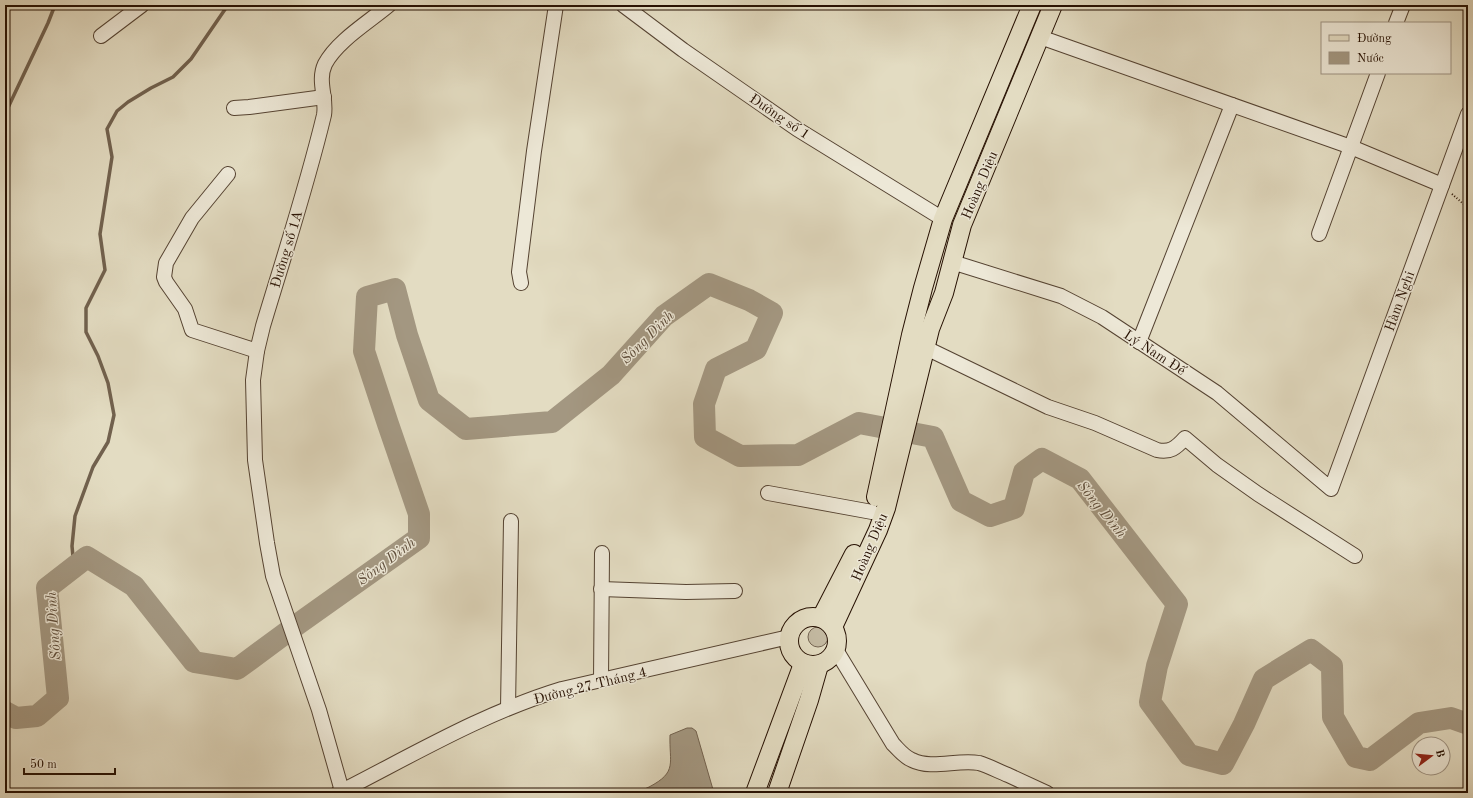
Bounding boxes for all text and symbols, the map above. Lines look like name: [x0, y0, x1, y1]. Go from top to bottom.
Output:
legend: [1321, 22, 1451, 74]
text: Đường: [1357, 33, 1392, 45]
text: Nước: [1357, 53, 1384, 65]
street label: Đường số 1: [747, 91, 813, 142]
street label: Hoàng Diệu: [959, 149, 1001, 222]
street label: Đường số 1A: [268, 208, 305, 290]
street label: Hàm Nghi: [1383, 269, 1417, 333]
water label: Sông Dinh: [618, 308, 678, 368]
street label: Lý Nam Đế: [1121, 327, 1190, 379]
water label: Sông Dinh: [1073, 479, 1128, 542]
street label: Hoàng Diệu: [849, 511, 891, 584]
water label: Sông Dinh: [355, 535, 419, 589]
water label: Sông Dinh: [45, 591, 64, 661]
street label: Đường 27 Tháng 4: [532, 665, 648, 707]
north arrow: [1411, 736, 1451, 776]
text: B: [1433, 748, 1446, 759]
scale bar: [24, 750, 115, 776]
text: 50 m: [30, 758, 57, 771]

